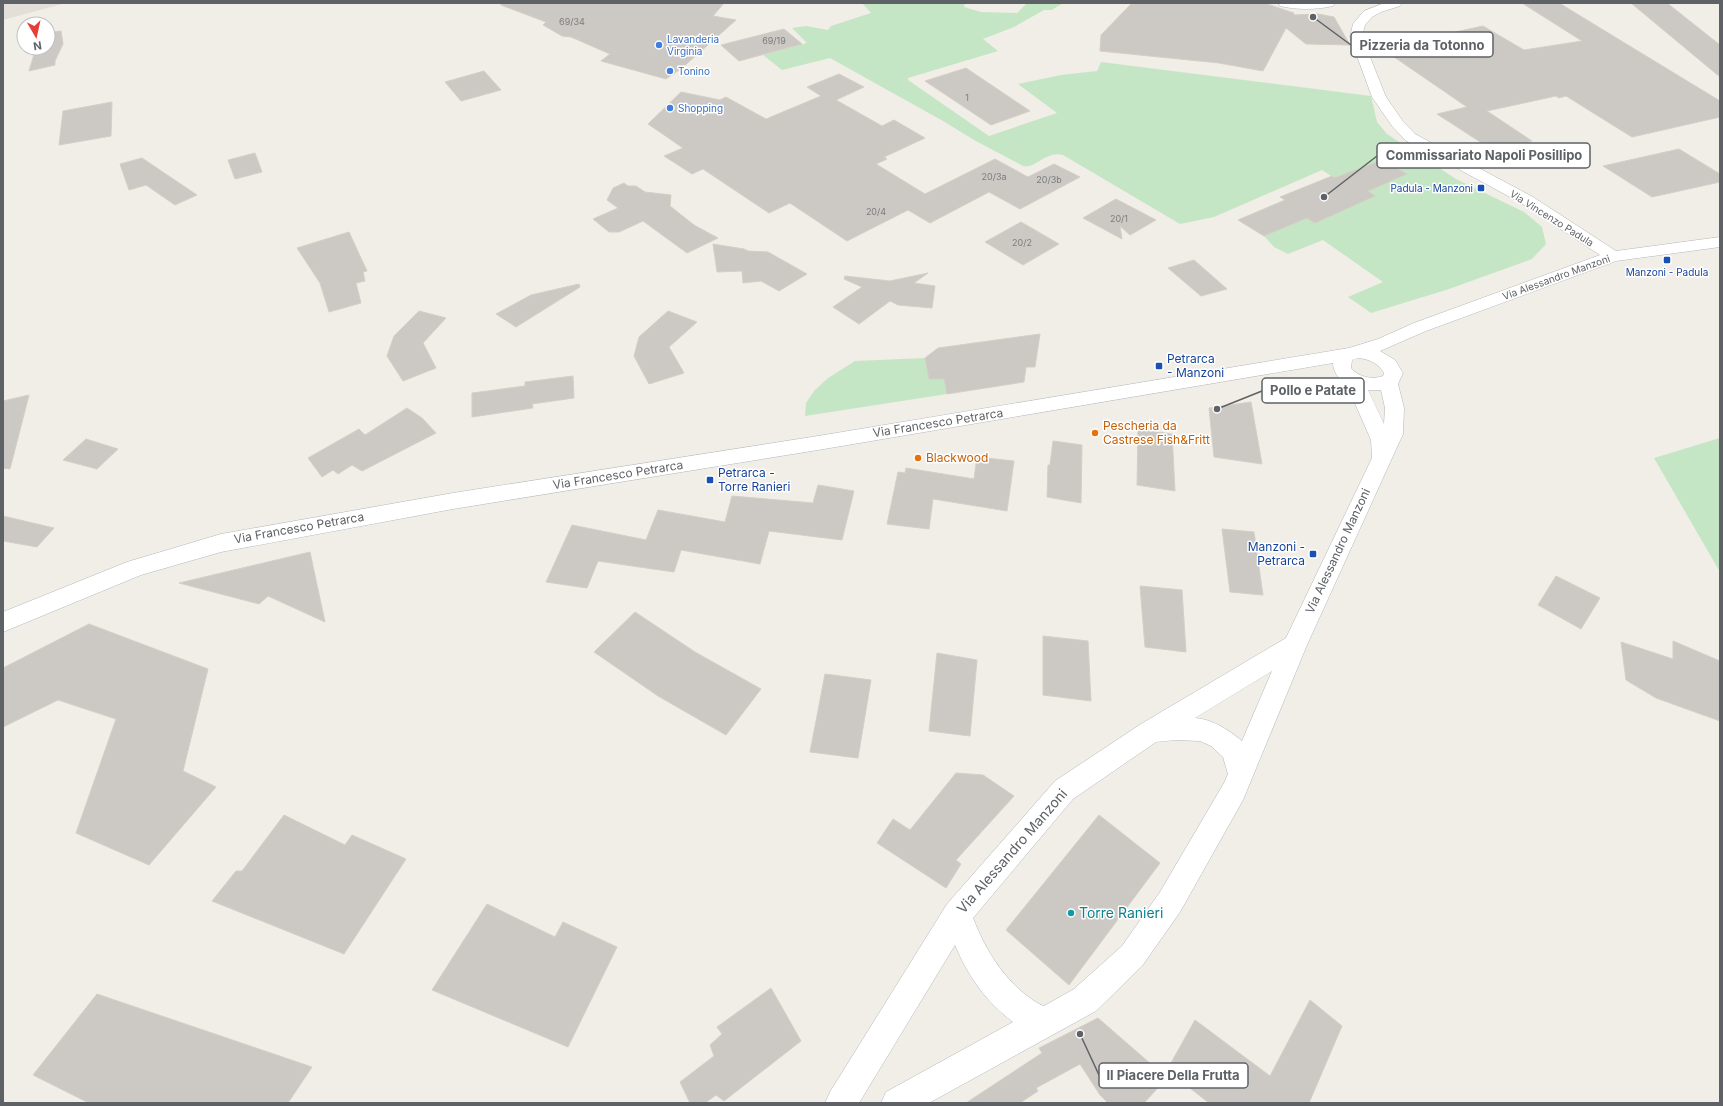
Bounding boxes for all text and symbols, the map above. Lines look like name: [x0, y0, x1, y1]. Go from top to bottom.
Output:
north arrow: [16, 16, 56, 56]
house number: 69/34: [559, 16, 585, 27]
callout: Pizzeria da Totonno: [1351, 32, 1493, 57]
place label: Lavanderia Virginia: [667, 33, 719, 57]
house number: 69/19: [762, 35, 786, 46]
text: Pizzeria da Totonno: [1359, 37, 1485, 53]
text: N: [32, 38, 43, 53]
marker: Lavanderia Virginia: [654, 40, 664, 50]
place label: Tonino: [678, 65, 710, 77]
marker: Tonino: [665, 66, 675, 76]
house number: 1: [965, 92, 969, 103]
place label: Shopping: [678, 102, 723, 114]
marker: Shopping: [665, 103, 675, 113]
callout: Commissariato Napoli Posillipo: [1377, 143, 1590, 168]
text: Commissariato Napoli Posillipo: [1386, 147, 1582, 163]
house number: 20/3a: [981, 171, 1007, 182]
house number: 20/3b: [1036, 174, 1062, 185]
place label: Padula - Manzoni: [1390, 182, 1473, 194]
marker: Padula - Manzoni: [1476, 183, 1486, 193]
street label: Via Vincenzo Padula: [1508, 187, 1596, 249]
house number: 20/4: [866, 206, 886, 217]
house number: 20/1: [1110, 213, 1128, 224]
house number: 20/2: [1012, 237, 1032, 248]
street label: Via Alessandro Manzoni: [1500, 252, 1612, 302]
marker: Manzoni - Padula: [1662, 255, 1672, 265]
place label: Manzoni - Padula: [1626, 266, 1708, 278]
place label: Petrarca - Manzoni: [1167, 351, 1224, 380]
marker: Petrarca - Manzoni: [1154, 361, 1164, 371]
callout: Pollo e Patate: [1262, 378, 1364, 403]
text: Pollo e Patate: [1270, 382, 1356, 398]
street label: Via Francesco Petrarca: [872, 405, 1004, 440]
place label: Pescheria da Castrese Fish&Fritt: [1103, 418, 1210, 447]
marker: Pescheria da Castrese Fish&Fritt: [1090, 428, 1100, 438]
place label: Blackwood: [926, 450, 988, 465]
marker: Blackwood: [913, 453, 923, 463]
street label: Via Francesco Petrarca: [552, 457, 684, 492]
place label: Petrarca - Torre Ranieri: [718, 465, 790, 494]
marker: Petrarca - Torre Ranieri: [705, 475, 715, 485]
street label: Via Alessandro Manzoni: [1302, 486, 1373, 616]
street label: Via Francesco Petrarca: [233, 509, 365, 546]
place label: Manzoni - Petrarca: [1248, 539, 1305, 568]
marker: Manzoni - Petrarca: [1308, 549, 1318, 559]
street label: Via Alessandro Manzoni: [953, 785, 1070, 916]
place label: Torre Ranieri: [1079, 904, 1163, 921]
marker: Torre Ranieri: [1066, 908, 1076, 918]
callout: Il Piacere Della Frutta: [1099, 1063, 1248, 1088]
text: Il Piacere Della Frutta: [1106, 1067, 1240, 1083]

